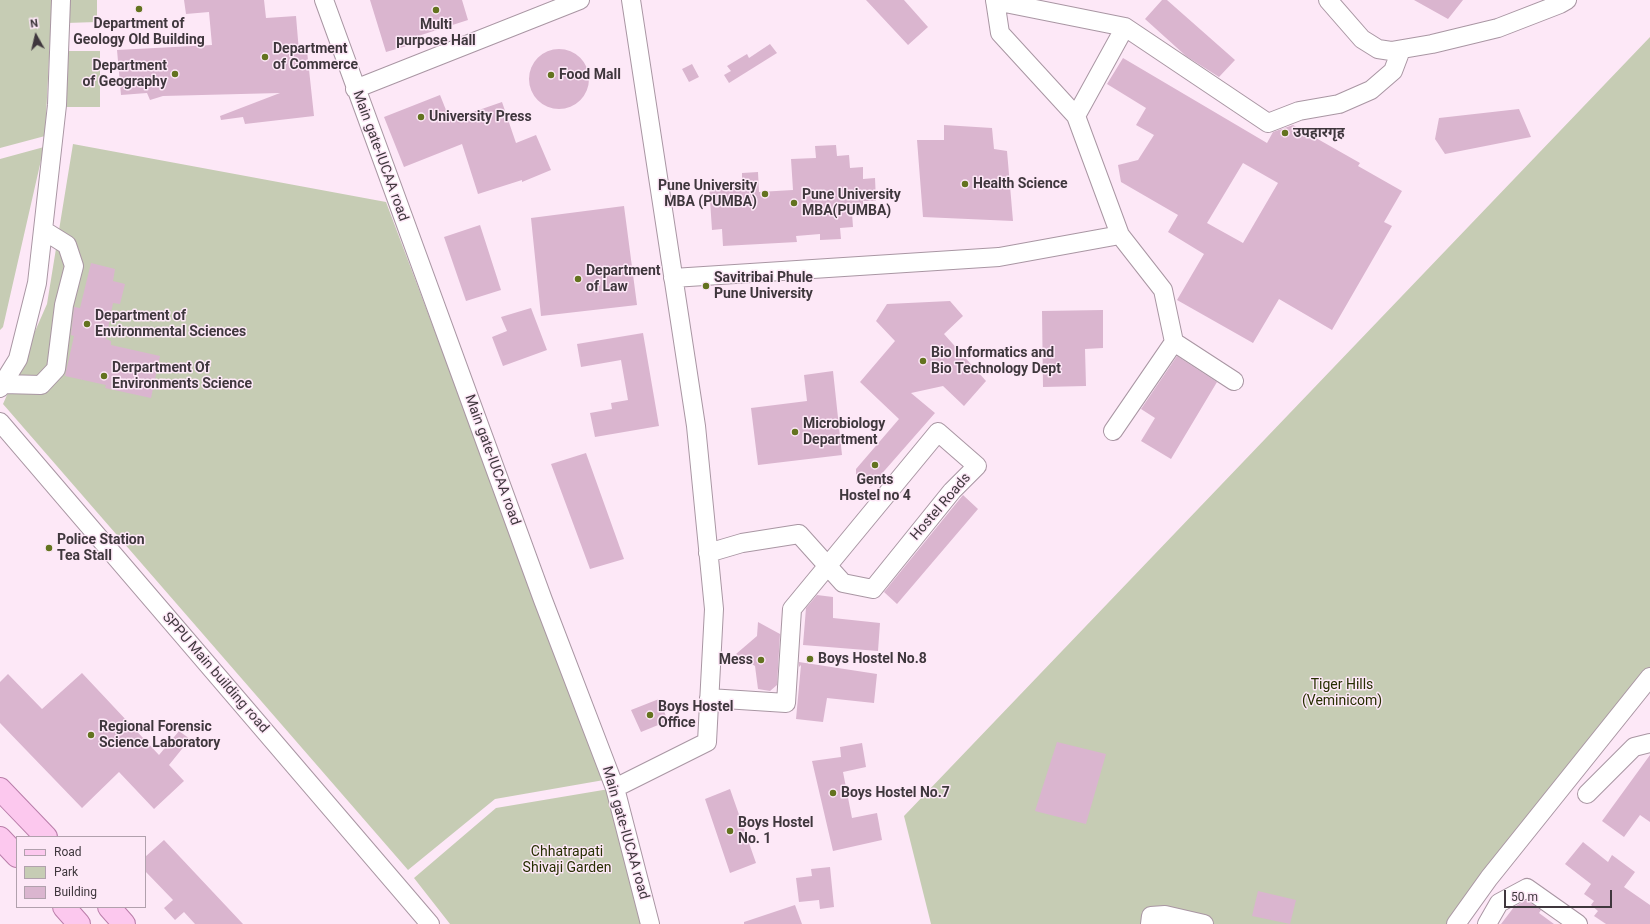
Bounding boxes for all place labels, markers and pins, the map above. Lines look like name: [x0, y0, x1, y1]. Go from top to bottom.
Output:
marker: Department of Geology Old Building: [134, 4, 144, 14]
marker: Multi purpose Hall: [431, 5, 441, 15]
place label: Department of Geology Old Building: [73, 16, 205, 48]
place label: Multi purpose Hall: [396, 17, 476, 50]
place label: Department of Commerce: [273, 41, 358, 74]
marker: Department of Commerce: [260, 52, 270, 62]
place label: Department of Geography: [82, 58, 167, 90]
place label: Food Mall: [559, 67, 621, 83]
marker: Department of Geography: [170, 69, 180, 79]
marker: Food Mall: [546, 70, 556, 80]
place label: University Press: [429, 109, 532, 125]
marker: University Press: [416, 112, 426, 122]
place label: उपहारगृह: [1293, 125, 1345, 141]
marker: उपहारगृह: [1280, 128, 1290, 138]
place label: Health Science: [973, 176, 1068, 192]
place label: Pune University MBA (PUMBA): [658, 178, 757, 210]
marker: Health Science: [960, 179, 970, 189]
place label: Pune University MBA(PUMBA): [802, 187, 901, 220]
marker: Pune University MBA (PUMBA): [760, 189, 770, 199]
marker: Pune University MBA(PUMBA): [789, 198, 799, 208]
place label: Department of Law: [586, 263, 661, 296]
place label: Savitribai Phule Pune University: [714, 270, 813, 302]
marker: Department of Law: [573, 274, 583, 284]
marker: Savitribai Phule Pune University: [701, 281, 711, 291]
place label: Department of Environmental Sciences: [95, 308, 246, 340]
marker: Department of Environmental Sciences: [82, 319, 92, 329]
place label: Bio Informatics and Bio Technology Dept: [931, 345, 1061, 378]
marker: Bio Informatics and Bio Technology Dept: [918, 356, 928, 366]
place label: Derpartment Of Environments Science: [112, 360, 252, 392]
marker: Derpartment Of Environments Science: [99, 371, 109, 381]
place label: Microbiology Department: [803, 416, 885, 448]
marker: Microbiology Department: [790, 427, 800, 437]
marker: Gents Hostel no 4: [870, 460, 880, 470]
place label: Gents Hostel no 4: [839, 472, 911, 504]
place label: Police Station Tea Stall: [57, 532, 145, 564]
marker: Police Station Tea Stall: [44, 543, 54, 553]
place label: Boys Hostel No.8: [818, 651, 927, 667]
place label: Mess: [719, 652, 753, 668]
marker: Boys Hostel No.8: [805, 654, 815, 664]
marker: Mess: [756, 655, 766, 665]
place label: Boys Hostel Office: [658, 699, 733, 732]
marker: Boys Hostel Office: [645, 710, 655, 720]
place label: Regional Forensic Science Laboratory: [99, 719, 220, 752]
marker: Regional Forensic Science Laboratory: [86, 730, 96, 740]
place label: Boys Hostel No.7: [841, 785, 950, 801]
marker: Boys Hostel No.7: [828, 788, 838, 798]
place label: Boys Hostel No. 1: [738, 815, 813, 848]
marker: Boys Hostel No. 1: [725, 826, 735, 836]

